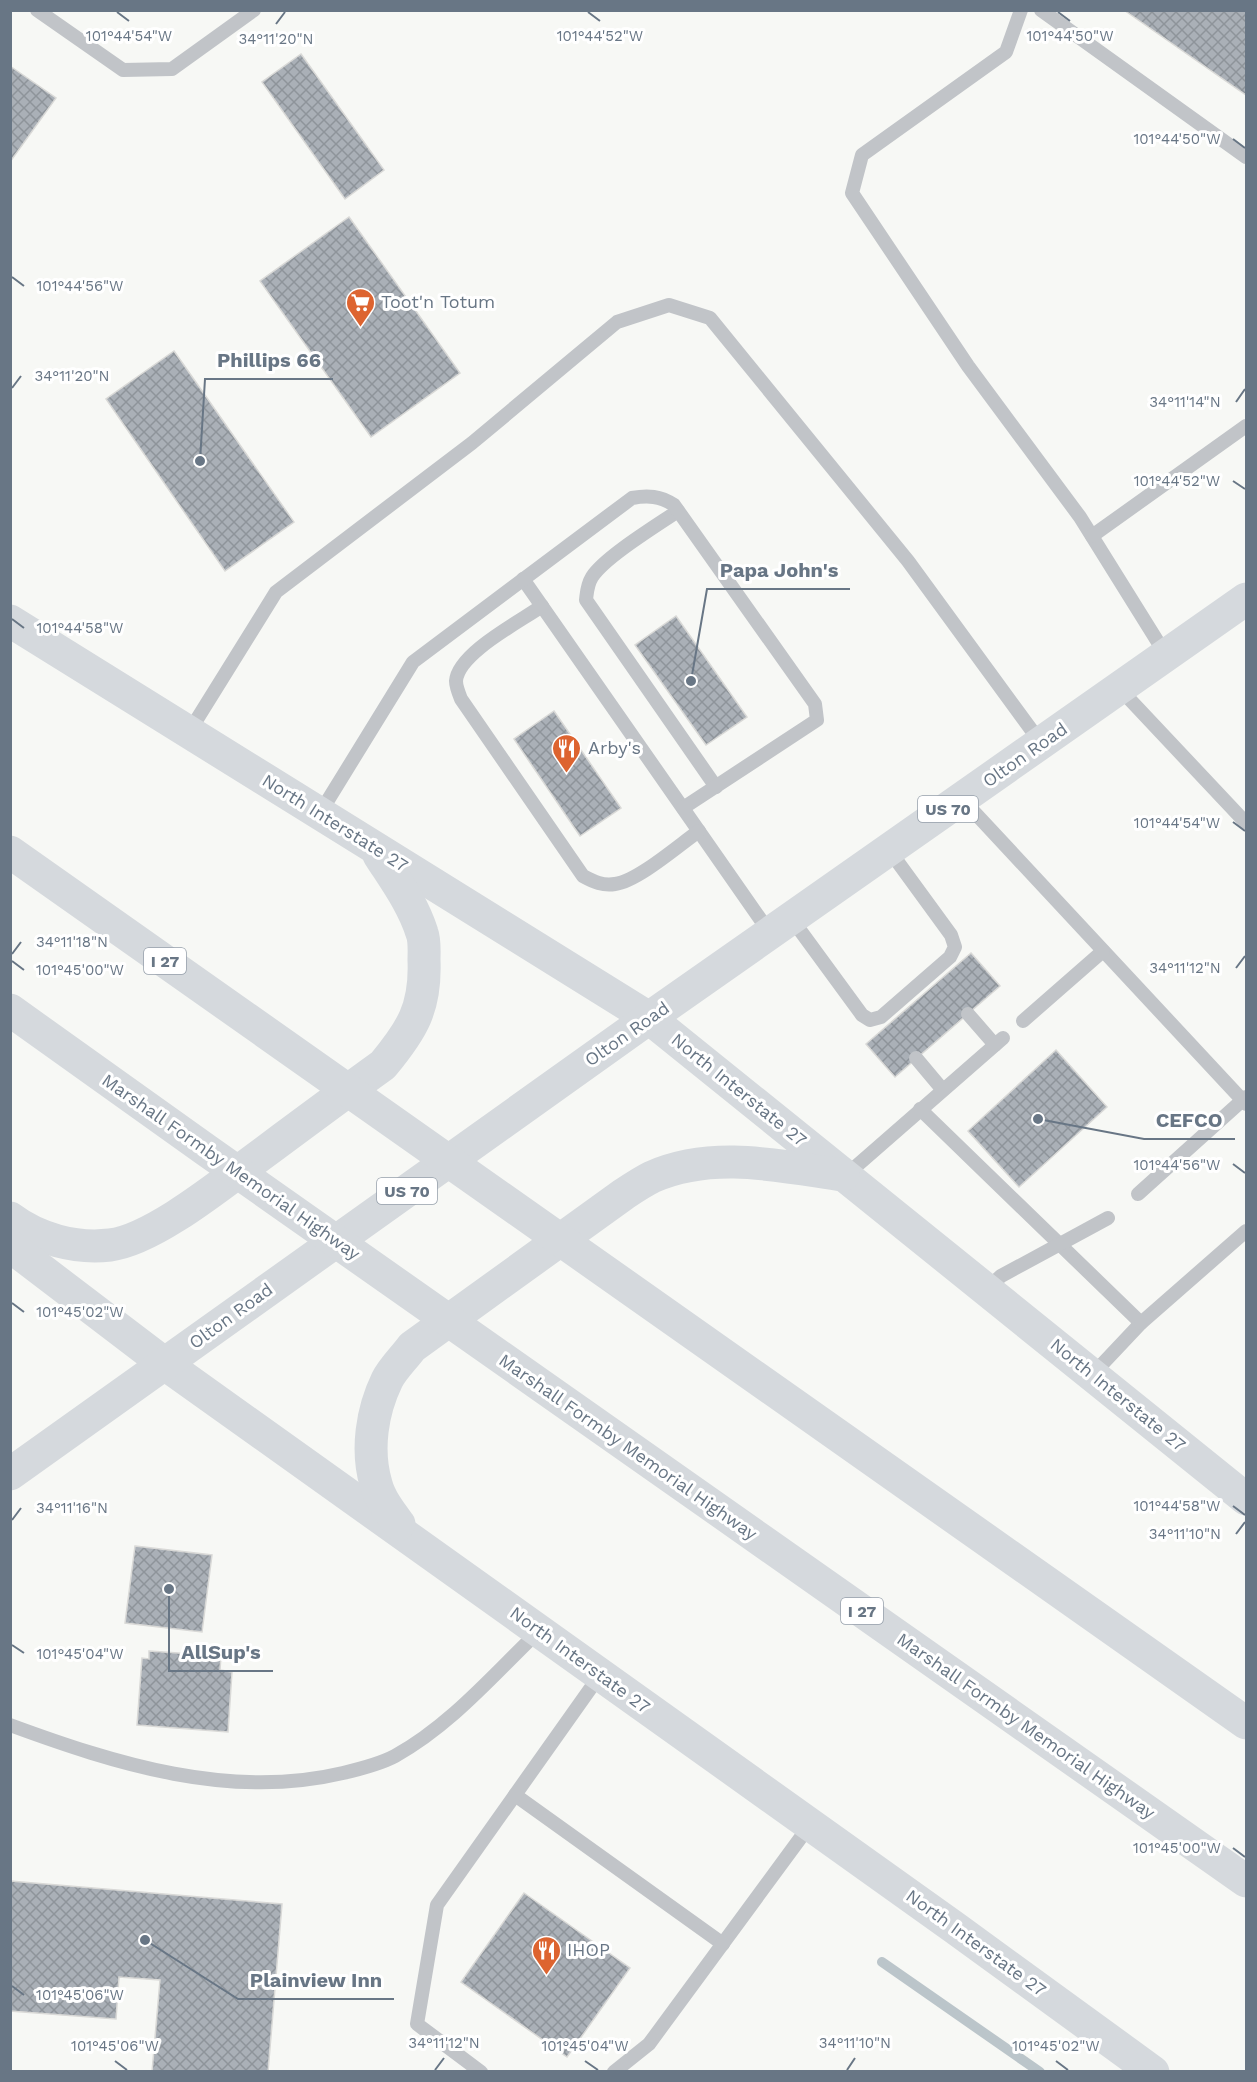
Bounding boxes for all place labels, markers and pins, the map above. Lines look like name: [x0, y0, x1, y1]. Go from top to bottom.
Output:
supermarket icon: Toot'n Totum: [344, 286, 376, 328]
place label: Toot'n Totum: [381, 291, 495, 312]
callout: Phillips 66: [205, 341, 333, 379]
callout: Papa John's: [707, 551, 850, 589]
restaurant icon: Arby's: [551, 732, 583, 774]
place label: Arby's: [588, 737, 641, 758]
callout: CEFCO: [1144, 1101, 1235, 1139]
callout: AllSup's: [169, 1633, 273, 1671]
restaurant icon: IHOP: [530, 1934, 562, 1976]
place label: IHOP: [567, 1939, 610, 1960]
callout: Plainview Inn: [238, 1961, 394, 1999]

